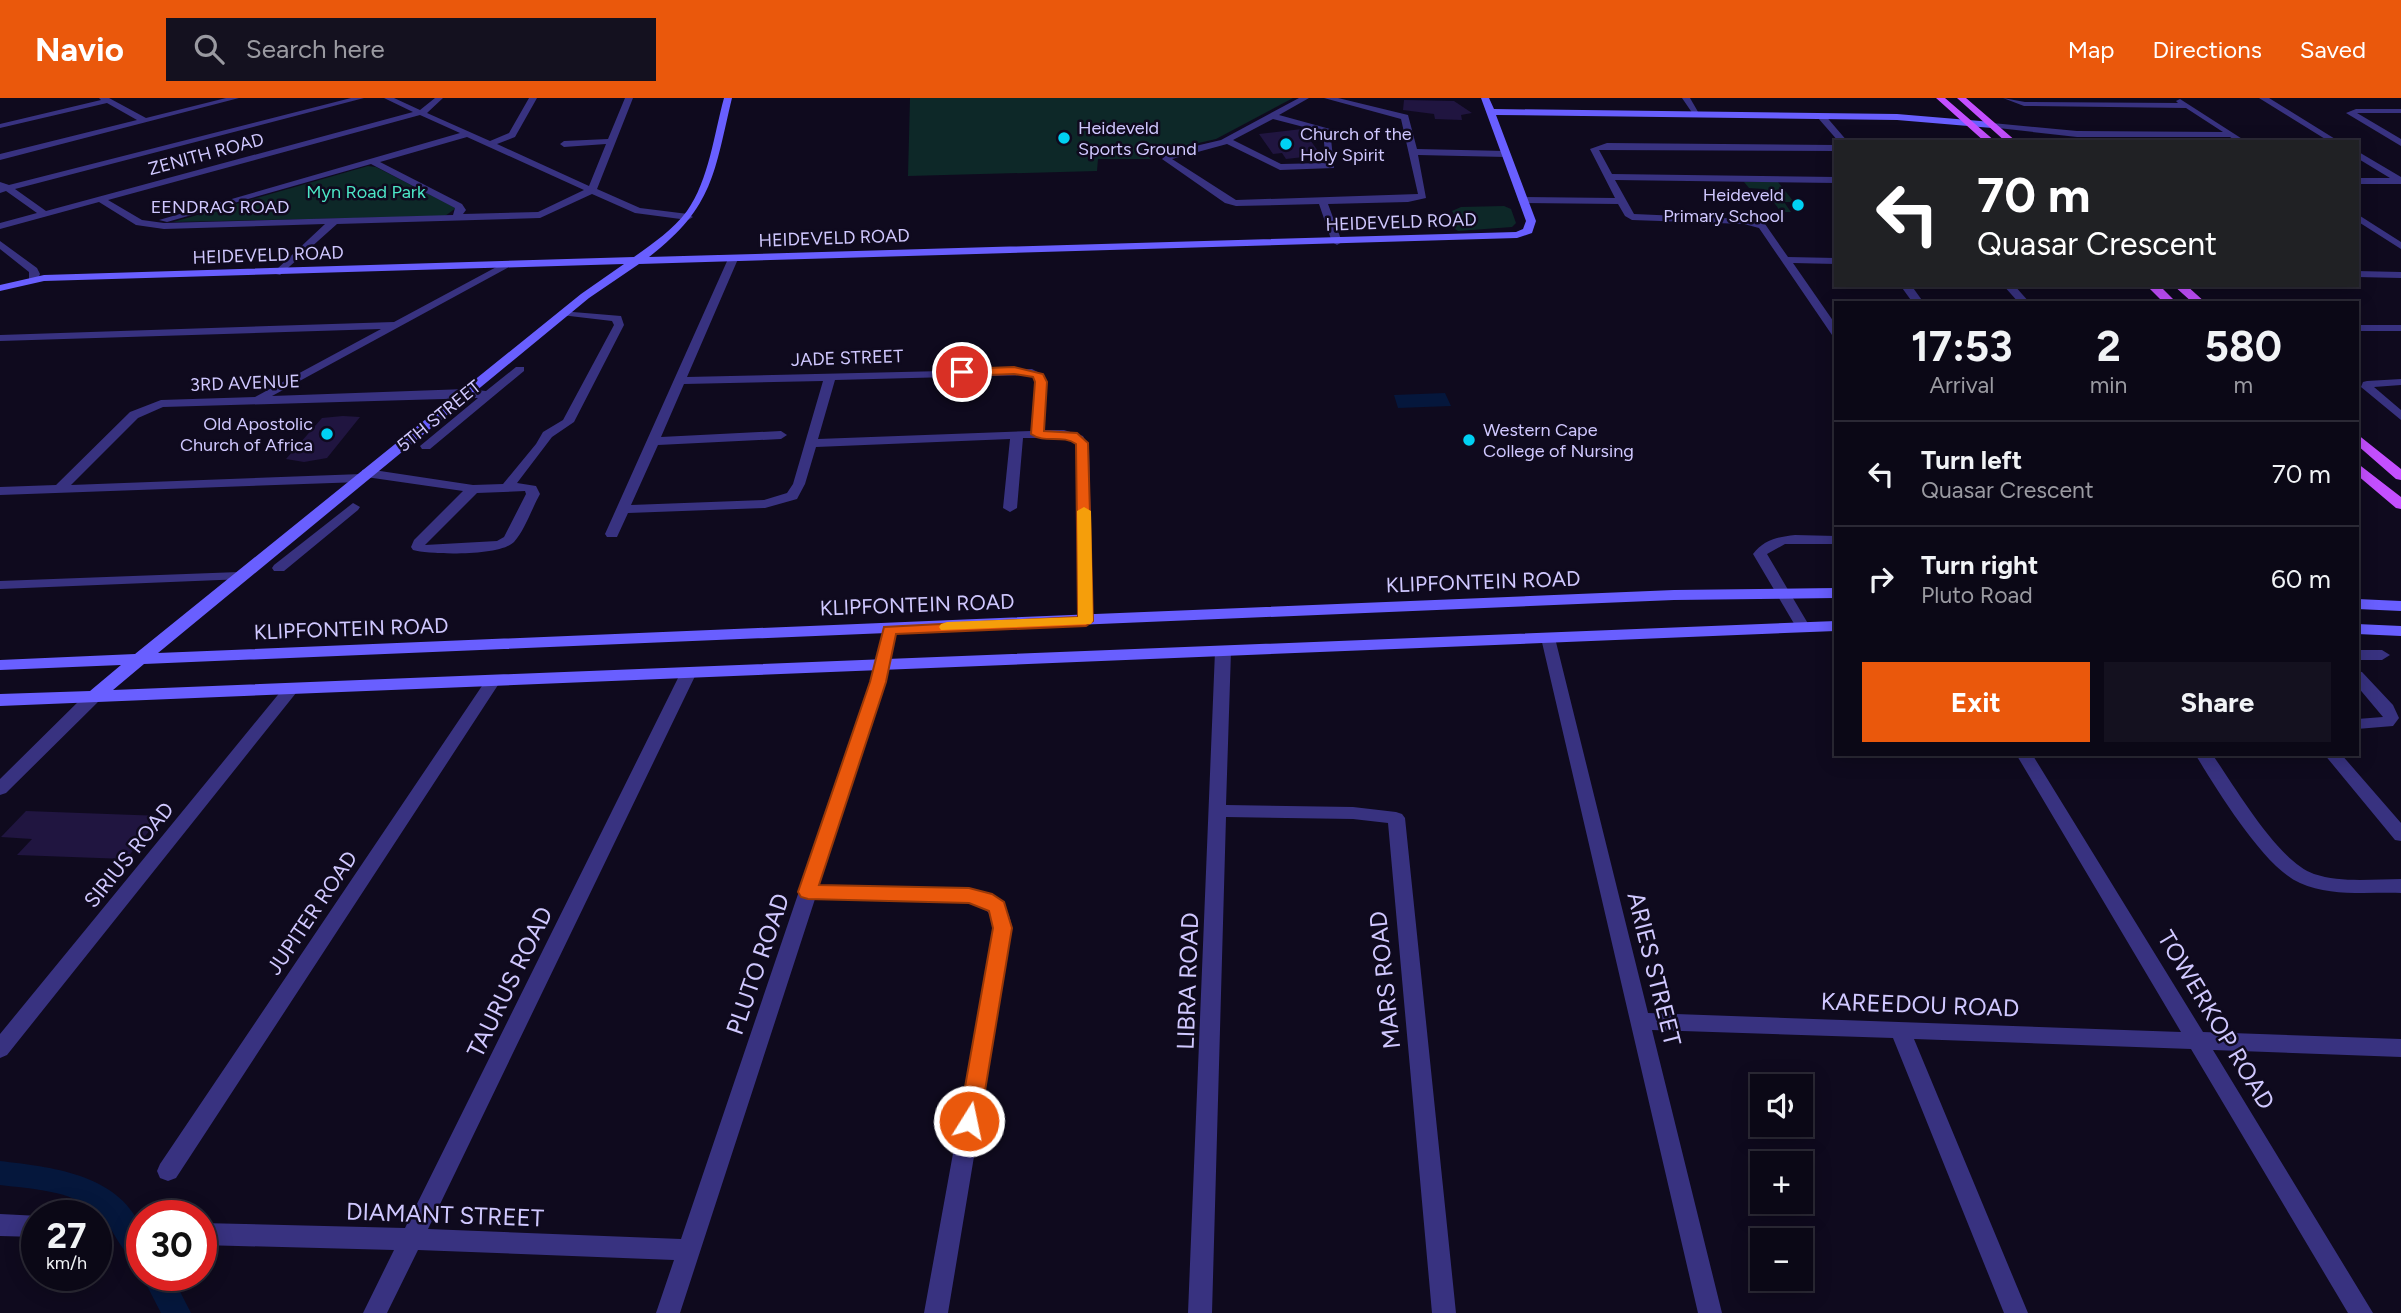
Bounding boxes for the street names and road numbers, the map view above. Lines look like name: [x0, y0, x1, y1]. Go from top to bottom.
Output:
street label: ZENITH ROAD: [146, 128, 266, 180]
street label: EENDRAG ROAD: [151, 196, 289, 218]
street label: HEIDEVELD ROAD: [1325, 208, 1477, 236]
street label: HEIDEVELD ROAD: [758, 224, 910, 252]
street label: HEIDEVELD ROAD: [192, 241, 344, 269]
street label: JADE STREET: [790, 345, 904, 371]
street label: 3RD AVENUE: [190, 370, 300, 396]
street label: 5TH STREET: [393, 375, 486, 457]
street label: KLIPFONTEIN ROAD: [1385, 566, 1581, 597]
street label: KLIPFONTEIN ROAD: [819, 589, 1015, 620]
street label: KLIPFONTEIN ROAD: [253, 613, 449, 644]
street label: SIRIUS ROAD: [78, 797, 179, 912]
street label: JUPITER ROAD: [261, 846, 362, 979]
street label: PLUTO ROAD: [720, 889, 795, 1038]
street label: ARIES STREET: [1621, 889, 1688, 1049]
street label: TAURUS ROAD: [461, 902, 559, 1062]
street label: MARS ROAD: [1363, 910, 1406, 1051]
street label: LIBRA ROAD: [1171, 912, 1204, 1050]
street label: TOWERKOP ROAD: [2152, 925, 2281, 1114]
street label: KAREEDOU ROAD: [1820, 987, 2020, 1022]
street label: DIAMANT STREET: [345, 1197, 545, 1232]

